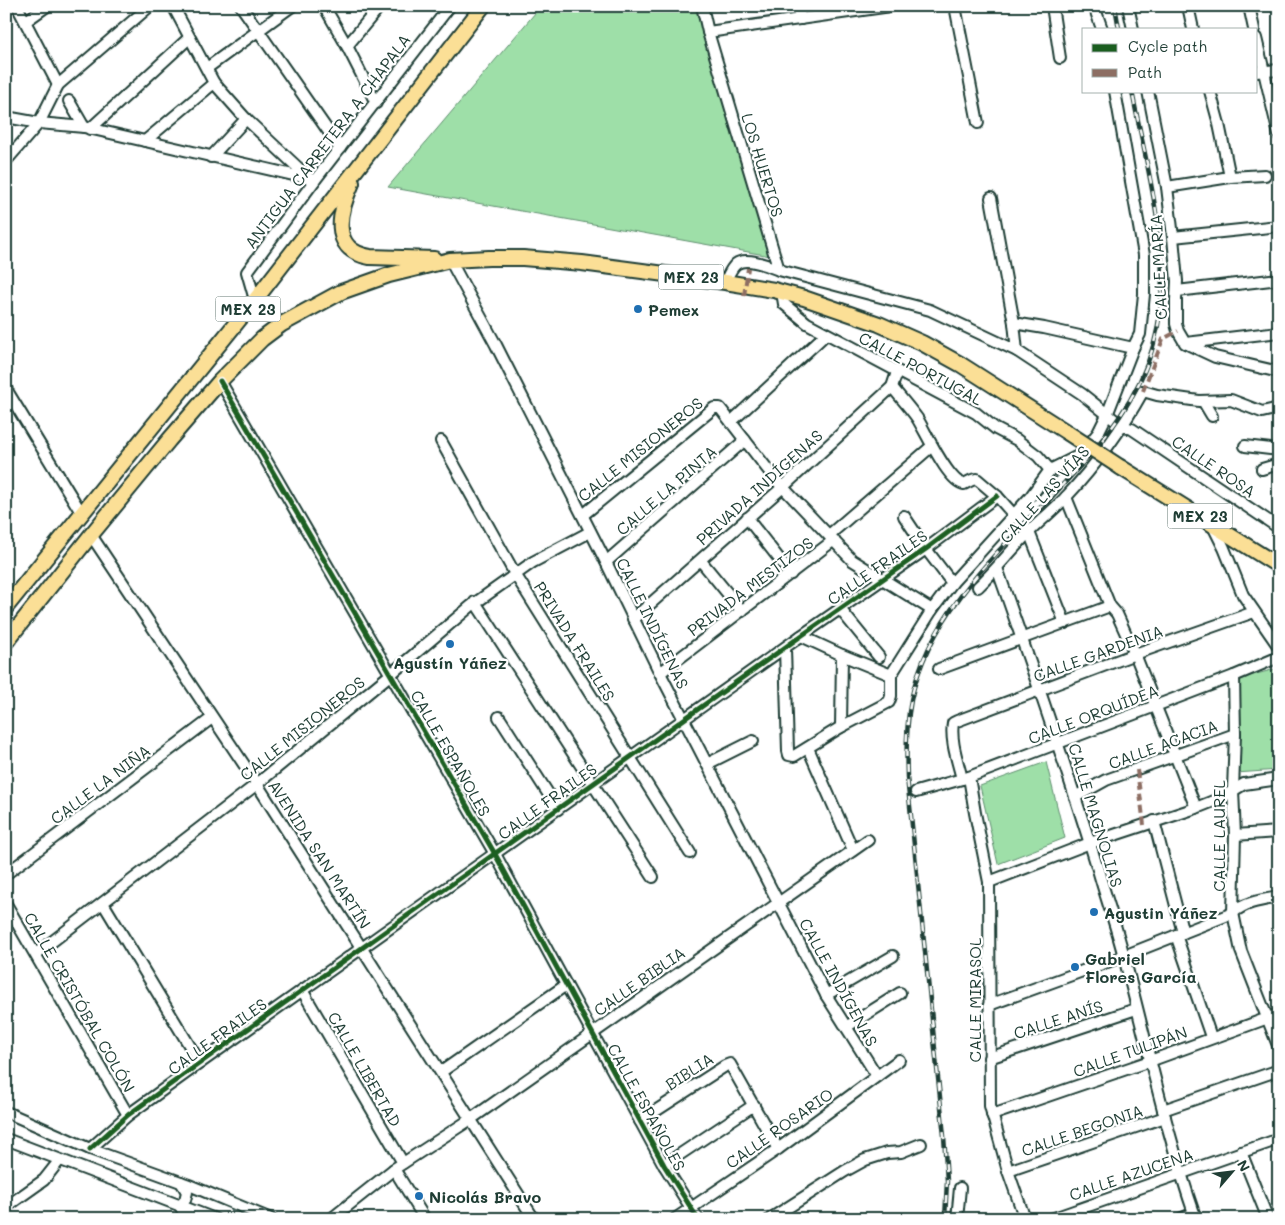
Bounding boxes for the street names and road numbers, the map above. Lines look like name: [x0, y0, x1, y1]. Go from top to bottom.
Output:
street label: ANTIGUA CARRETERA A CHAPALA: [239, 30, 415, 252]
street label: LOS HUERTOS: [737, 111, 789, 219]
street label: CALLE MARÍA: [1145, 214, 1171, 320]
road number: MEX 23: [658, 264, 724, 290]
road number: MEX 23: [216, 296, 280, 322]
street label: CALLE PORTUGAL: [855, 327, 987, 410]
street label: CALLE MISIONEROS: [573, 392, 707, 506]
street label: PRIVADA INDÍGENAS: [691, 425, 827, 549]
street label: CALLE ROSA: [1168, 430, 1260, 502]
street label: CALLE LA PINTA: [611, 440, 721, 540]
street label: CALLE LAS VÍAS: [995, 441, 1093, 547]
road number: MEX 23: [1168, 504, 1232, 528]
street label: CALLE FRAILES: [823, 525, 931, 609]
street label: PRIVADA MESTIZOS: [683, 532, 817, 640]
street label: CALLE INDÍGENAS: [612, 554, 694, 692]
street label: PRIVADA FRAILES: [530, 577, 620, 705]
street label: CALLE GARDENIA: [1030, 620, 1166, 686]
street label: CALLE MISIONEROS: [235, 671, 369, 785]
street label: CALLE ORQUÍDEA: [1025, 679, 1161, 749]
street label: CALLE ESPAÑOLES: [406, 686, 496, 820]
street label: CALLE ACACIA: [1105, 715, 1221, 773]
street label: CALLE LA NIÑA: [46, 740, 154, 828]
street label: CALLE MAGNOLIAS: [1064, 741, 1128, 889]
street label: CALLE FRAILES: [493, 758, 601, 844]
street label: AVENIDA SAN MARTÍN: [264, 776, 376, 932]
street label: CALLE LAUREL: [1208, 780, 1229, 892]
street label: CALLE CRISTÓBAL COLÓN: [20, 908, 140, 1096]
street label: CALLE INDÍGENAS: [795, 914, 883, 1050]
street label: CALLE MIRASOL: [964, 937, 985, 1062]
street label: CALLE BIBLIA: [589, 942, 689, 1020]
street label: CALLE FRAILES: [163, 993, 271, 1079]
street label: CALLE ANÍS: [1011, 995, 1105, 1043]
street label: CALLE LIBERTAD: [324, 1008, 406, 1130]
street label: CALLE TULIPÁN: [1070, 1021, 1190, 1081]
street label: CALLE ESPAÑOLES: [603, 1040, 691, 1174]
street label: BIBLIA: [661, 1048, 717, 1094]
street label: CALLE ROSARIO: [721, 1083, 837, 1173]
street label: CALLE BEGONIA: [1018, 1099, 1146, 1161]
street label: CALLE AZUCENA: [1066, 1143, 1196, 1205]

